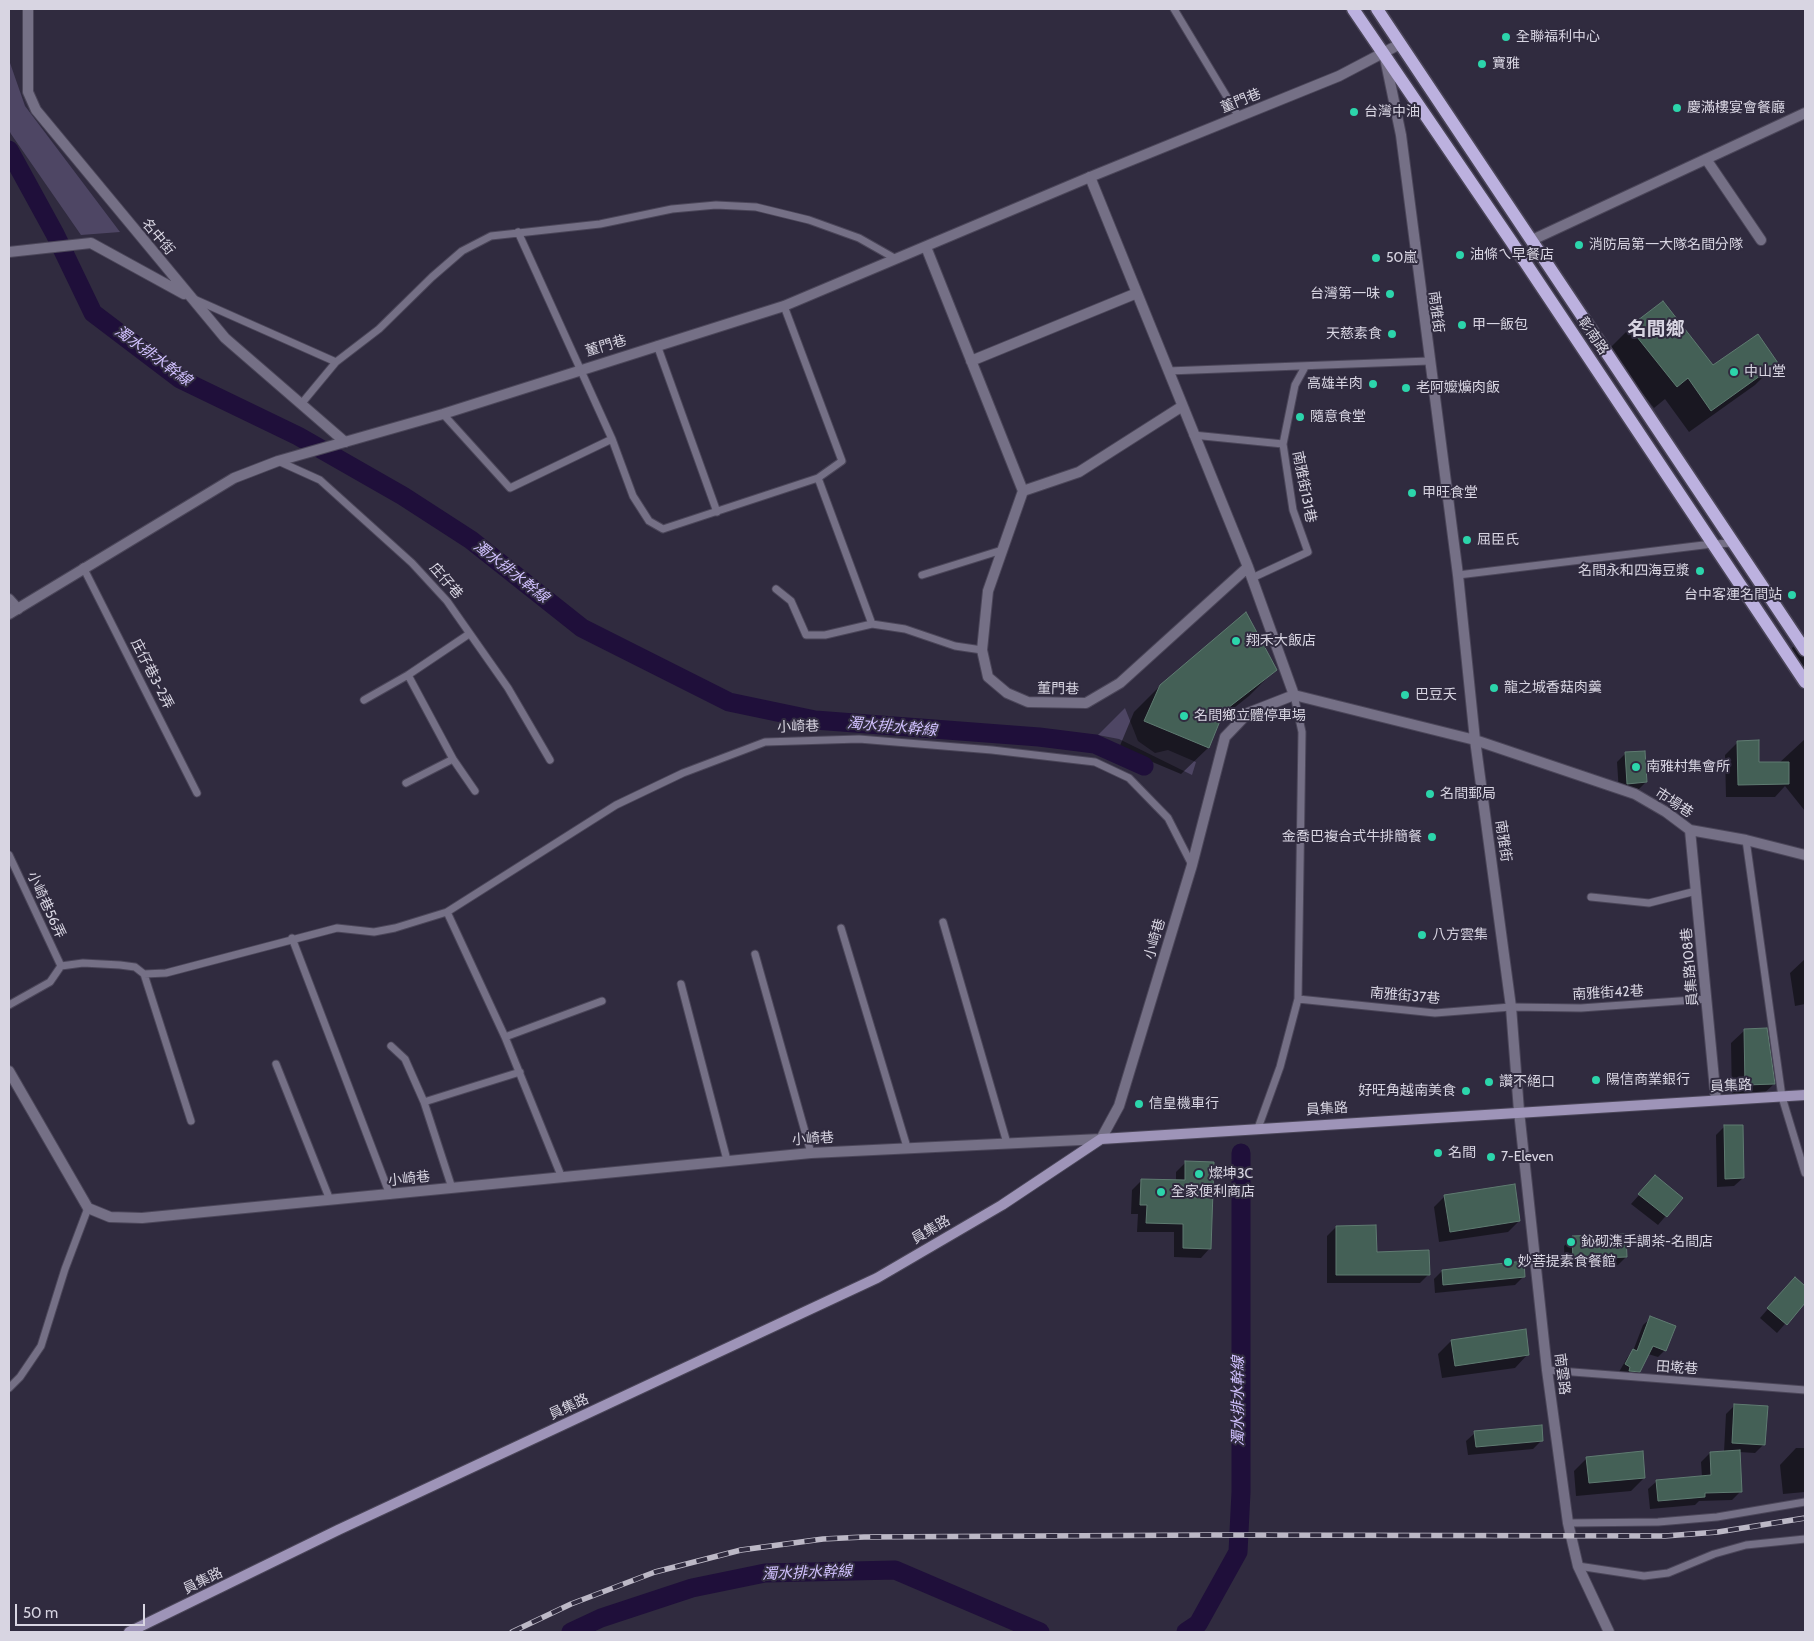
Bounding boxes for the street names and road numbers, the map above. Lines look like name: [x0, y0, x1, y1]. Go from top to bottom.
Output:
street label: 董門巷: [1218, 85, 1264, 117]
street label: 名中街: [138, 216, 178, 258]
street label: 南雅街: [1425, 290, 1447, 334]
street label: 彰南路: [1574, 314, 1612, 358]
street label: 董門巷: [583, 332, 629, 360]
street label: 南雅街131巷: [1289, 450, 1319, 524]
street label: 庄仔巷: [426, 560, 466, 602]
street label: 庄仔巷3-2弄: [127, 636, 177, 712]
street label: 董門巷: [1037, 680, 1079, 698]
street label: 小崎巷: [777, 718, 819, 736]
street label: 市場巷: [1652, 785, 1696, 821]
street label: 南雅街: [1492, 819, 1514, 863]
street label: 小崎巷56弄: [23, 869, 69, 941]
street label: 小崎巷: [1141, 916, 1169, 962]
street label: 員集路108巷: [1678, 927, 1702, 1007]
street label: 南雅街42巷: [1572, 983, 1644, 1003]
street label: 南雅街37巷: [1369, 985, 1441, 1007]
street label: 員集路: [1710, 1077, 1752, 1095]
street label: 員集路: [1305, 1099, 1349, 1119]
street label: 小崎巷: [791, 1129, 835, 1149]
street label: 小崎巷: [387, 1168, 431, 1190]
street label: 員集路: [909, 1212, 953, 1248]
street label: 南雲路: [1551, 1352, 1573, 1396]
street label: 田墘巷: [1655, 1358, 1699, 1378]
street label: 員集路: [546, 1391, 592, 1423]
street label: 員集路: [180, 1564, 226, 1598]

